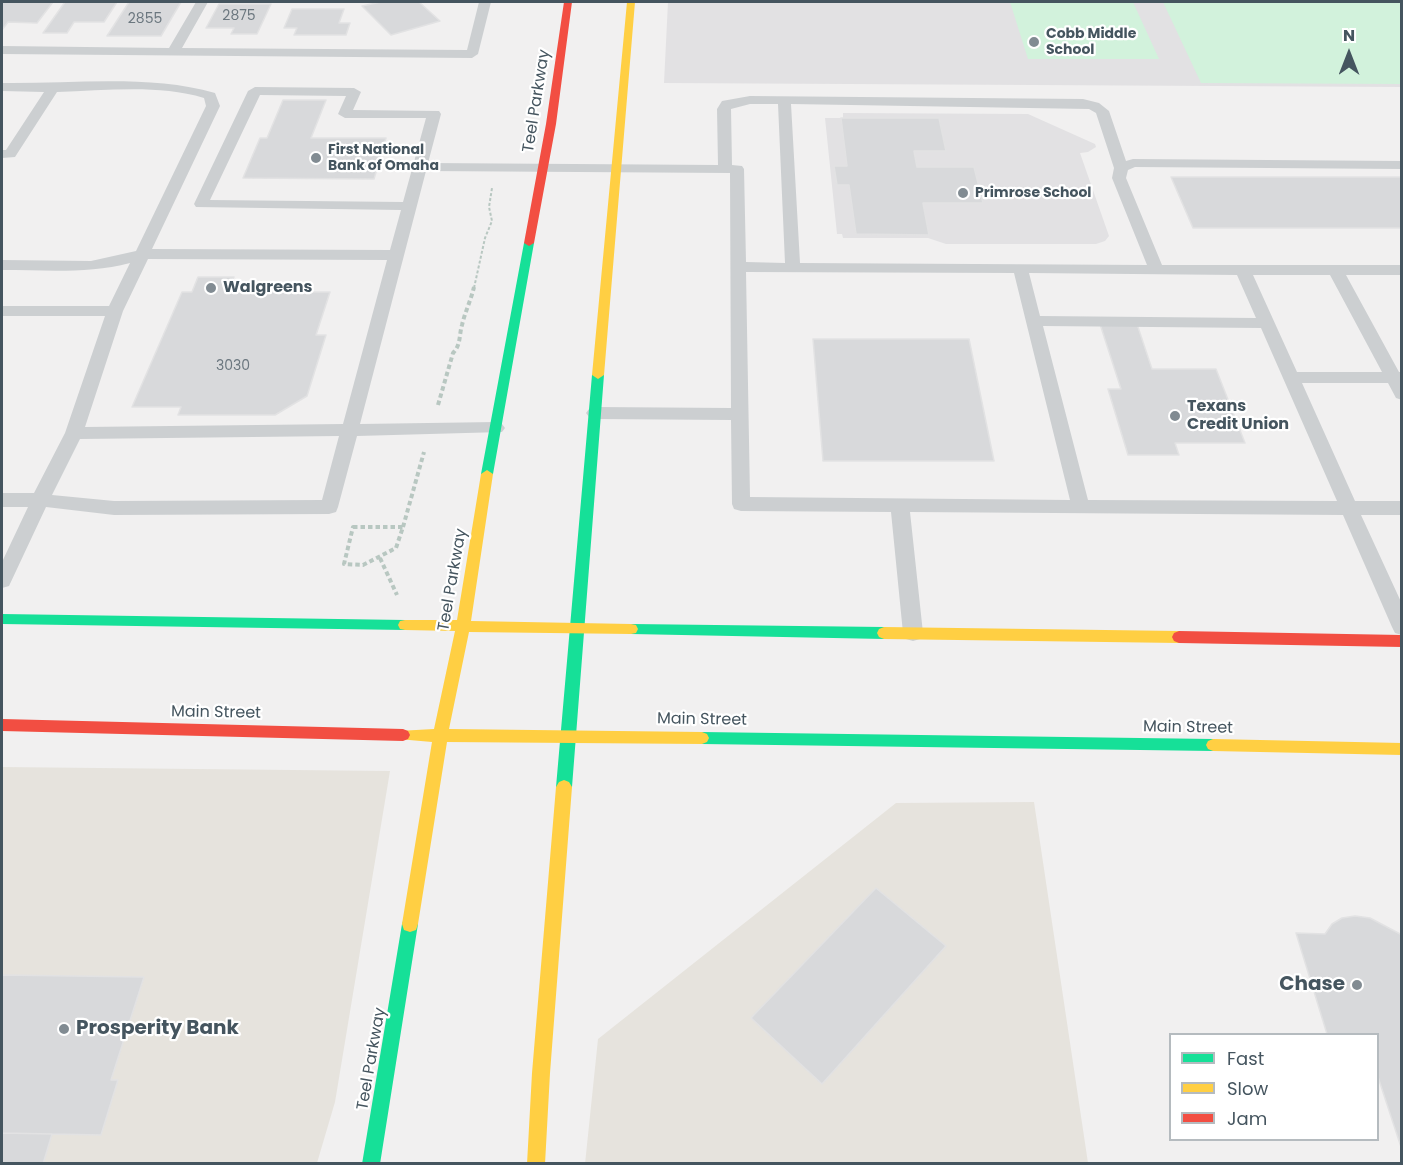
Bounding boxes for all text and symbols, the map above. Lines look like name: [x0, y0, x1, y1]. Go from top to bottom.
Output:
house number: 2875: [222, 8, 256, 24]
house number: 2855: [128, 11, 162, 27]
north arrow: [1319, 24, 1379, 84]
text: N: [1343, 24, 1355, 47]
place label: Cobb Middle School: [1046, 26, 1136, 58]
marker: Cobb Middle School: [1027, 35, 1041, 49]
street label: Teel Parkway: [519, 48, 555, 154]
place label: First National Bank of Omaha: [328, 142, 439, 174]
marker: First National Bank of Omaha: [309, 151, 323, 165]
place label: Primrose School: [975, 185, 1091, 201]
marker: Primrose School: [956, 186, 970, 200]
place label: Walgreens: [223, 278, 313, 298]
marker: Walgreens: [204, 281, 218, 295]
house number: 3030: [216, 358, 250, 374]
place label: Texans Credit Union: [1187, 397, 1289, 435]
marker: Texans Credit Union: [1168, 409, 1182, 423]
street label: Teel Parkway: [435, 527, 471, 633]
street label: Main Street: [171, 703, 261, 723]
street label: Main Street: [657, 710, 747, 730]
street label: Main Street: [1143, 718, 1233, 738]
place label: Chase: [1279, 973, 1345, 997]
marker: Chase: [1350, 978, 1364, 992]
street label: Teel Parkway: [354, 1006, 390, 1112]
place label: Prosperity Bank: [76, 1017, 239, 1041]
marker: Prosperity Bank: [57, 1022, 71, 1036]
legend: [1169, 1033, 1379, 1141]
text: Fast: [1227, 1046, 1264, 1071]
text: Slow: [1227, 1076, 1268, 1101]
text: Jam: [1227, 1106, 1267, 1131]

